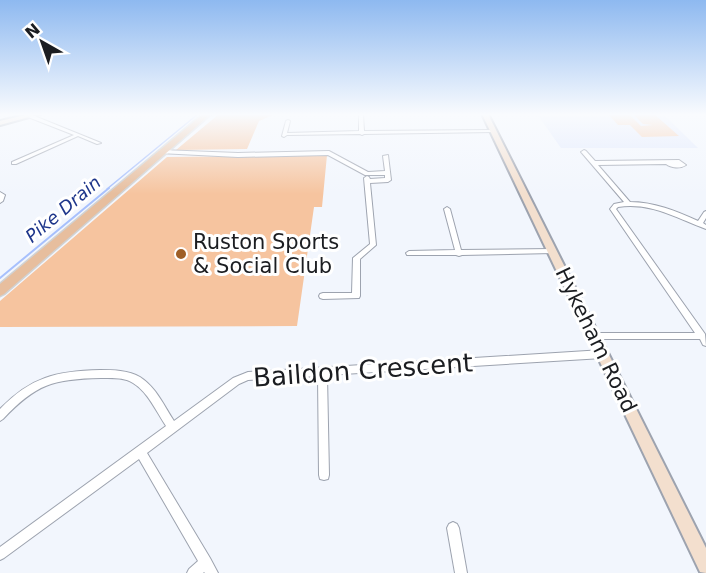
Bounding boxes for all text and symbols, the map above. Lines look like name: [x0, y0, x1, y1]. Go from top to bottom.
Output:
north arrow: [12, 12, 72, 72]
text: N: [21, 19, 44, 42]
water label: Pike Drain: [21, 171, 105, 247]
place label: Ruston Sports & Social Club: [193, 230, 339, 278]
marker: Ruston Sports & Social Club: [174, 247, 188, 261]
street label: Hykeham Road: [550, 263, 642, 417]
street label: Baildon Crescent: [252, 347, 474, 393]

